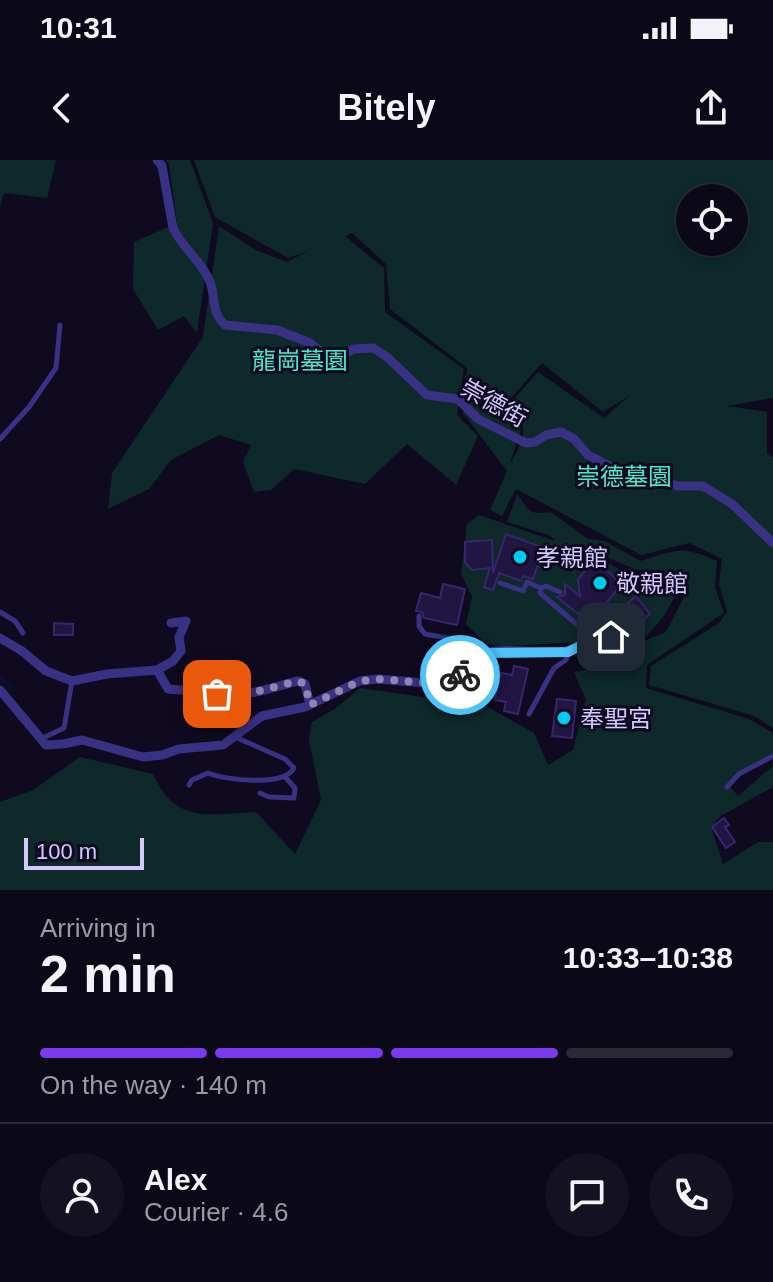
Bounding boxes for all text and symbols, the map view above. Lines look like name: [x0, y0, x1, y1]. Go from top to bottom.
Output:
text: 10:31: [40, 11, 117, 44]
icon: back: [40, 86, 84, 130]
icon: share: [689, 86, 733, 130]
text: Bitely: [337, 87, 436, 128]
map controls: [676, 184, 748, 256]
button: locate: [676, 184, 748, 256]
park label: 龍崗墓園: [252, 347, 348, 374]
street label: 崇德街: [456, 374, 532, 432]
park label: 崇德墓園: [576, 463, 672, 490]
place label: 孝親館: [536, 544, 608, 571]
marker: 孝親館: [511, 548, 529, 566]
place label: 敬親館: [616, 570, 688, 597]
marker: 敬親館: [591, 574, 609, 592]
pin: [577, 603, 645, 671]
icon: home: [589, 615, 633, 659]
courier: [420, 635, 500, 715]
icon: bike: [438, 653, 482, 697]
pin: [183, 660, 251, 728]
icon: bag: [195, 672, 239, 716]
place label: 奉聖宮: [580, 705, 652, 732]
marker: 奉聖宮: [555, 709, 573, 727]
scale bar: [24, 834, 144, 870]
text: 100 m: [36, 839, 97, 864]
text: Arriving in: [40, 913, 156, 943]
text: 10:33–10:38: [563, 941, 733, 974]
text: 2 min: [40, 945, 176, 1003]
text: On the way · 140 m: [40, 1070, 267, 1100]
button: person: [40, 1153, 124, 1237]
button: chat: [545, 1153, 629, 1237]
button: phone: [649, 1153, 733, 1237]
text: Alex: [144, 1163, 207, 1196]
text: Courier · 4.6: [144, 1197, 289, 1227]

